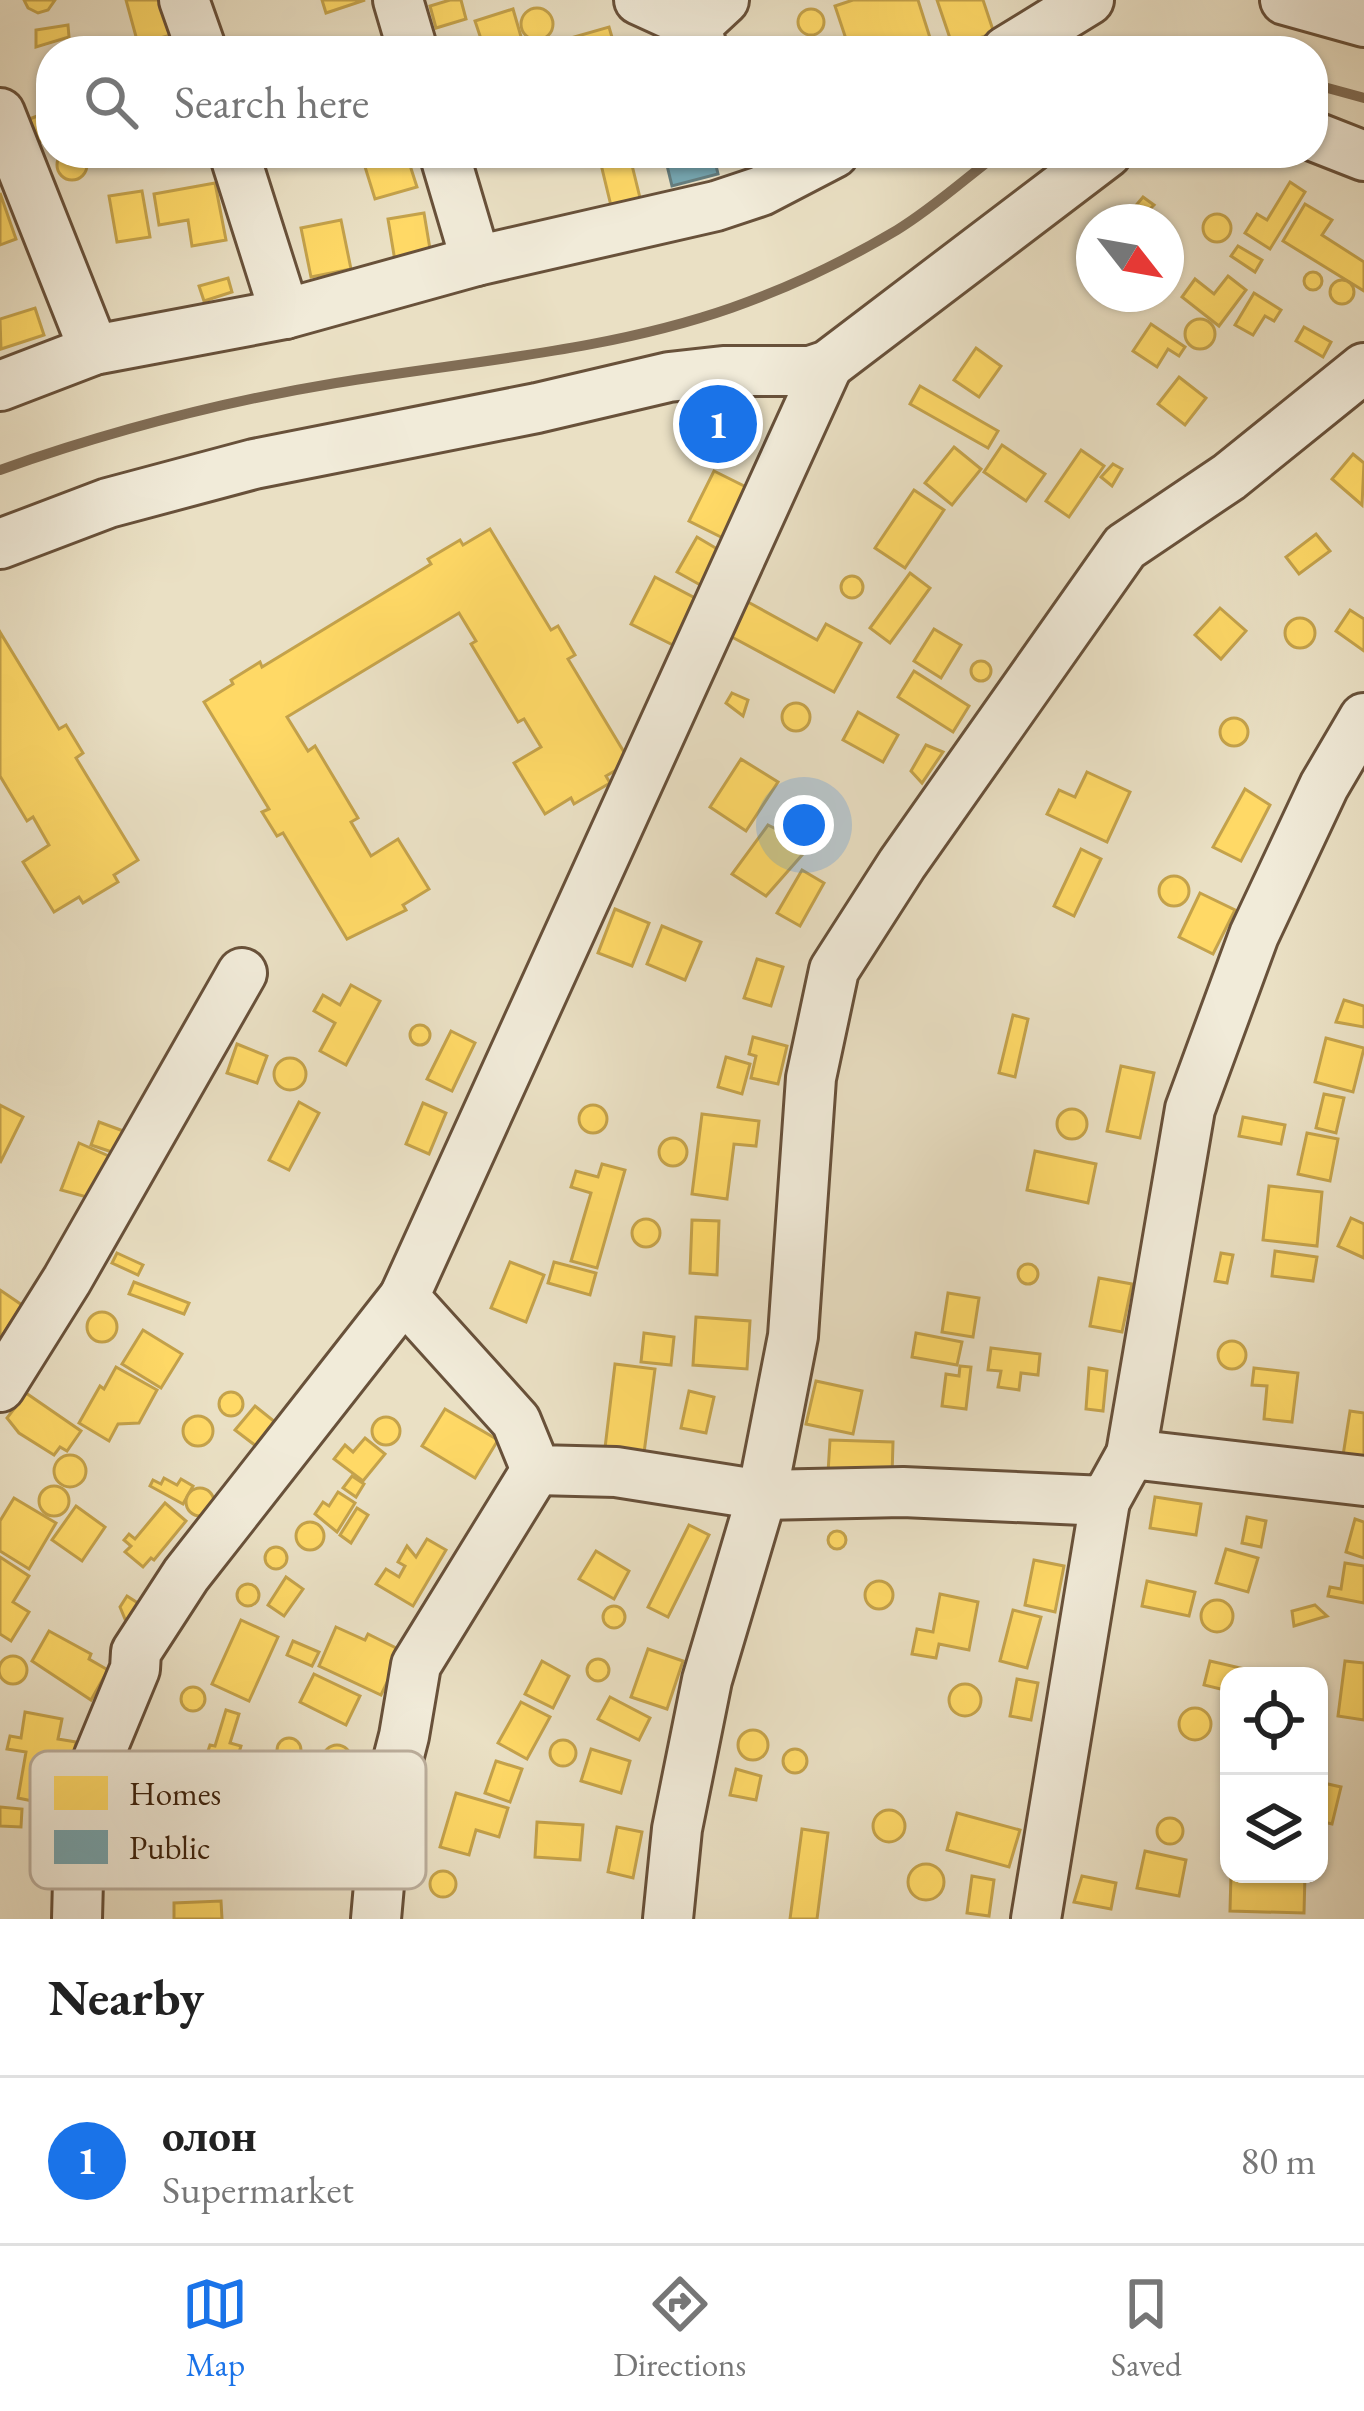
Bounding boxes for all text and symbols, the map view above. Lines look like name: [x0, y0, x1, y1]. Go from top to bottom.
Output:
search box: [36, 36, 1328, 168]
icon: search: [78, 69, 144, 135]
text: Search here: [174, 73, 369, 131]
north arrow: [1076, 204, 1184, 312]
pin: 1: [679, 379, 757, 469]
your location: [774, 795, 834, 855]
map controls: [1220, 1667, 1328, 1883]
button: locate: [1220, 1667, 1328, 1775]
legend: [30, 1751, 426, 1889]
text: Homes: [129, 1772, 221, 1815]
button: layers: [1220, 1775, 1328, 1883]
text: Public: [129, 1826, 211, 1869]
text: Nearby: [48, 1964, 204, 2030]
text: олон: [162, 2106, 257, 2164]
text: 1: [77, 2135, 97, 2186]
text: 80 m: [1240, 2135, 1316, 2186]
text: Supermarket: [162, 2164, 354, 2215]
tab: Map: [182, 2271, 248, 2386]
tab: Directions: [613, 2271, 746, 2386]
tab: Saved: [1111, 2271, 1182, 2386]

